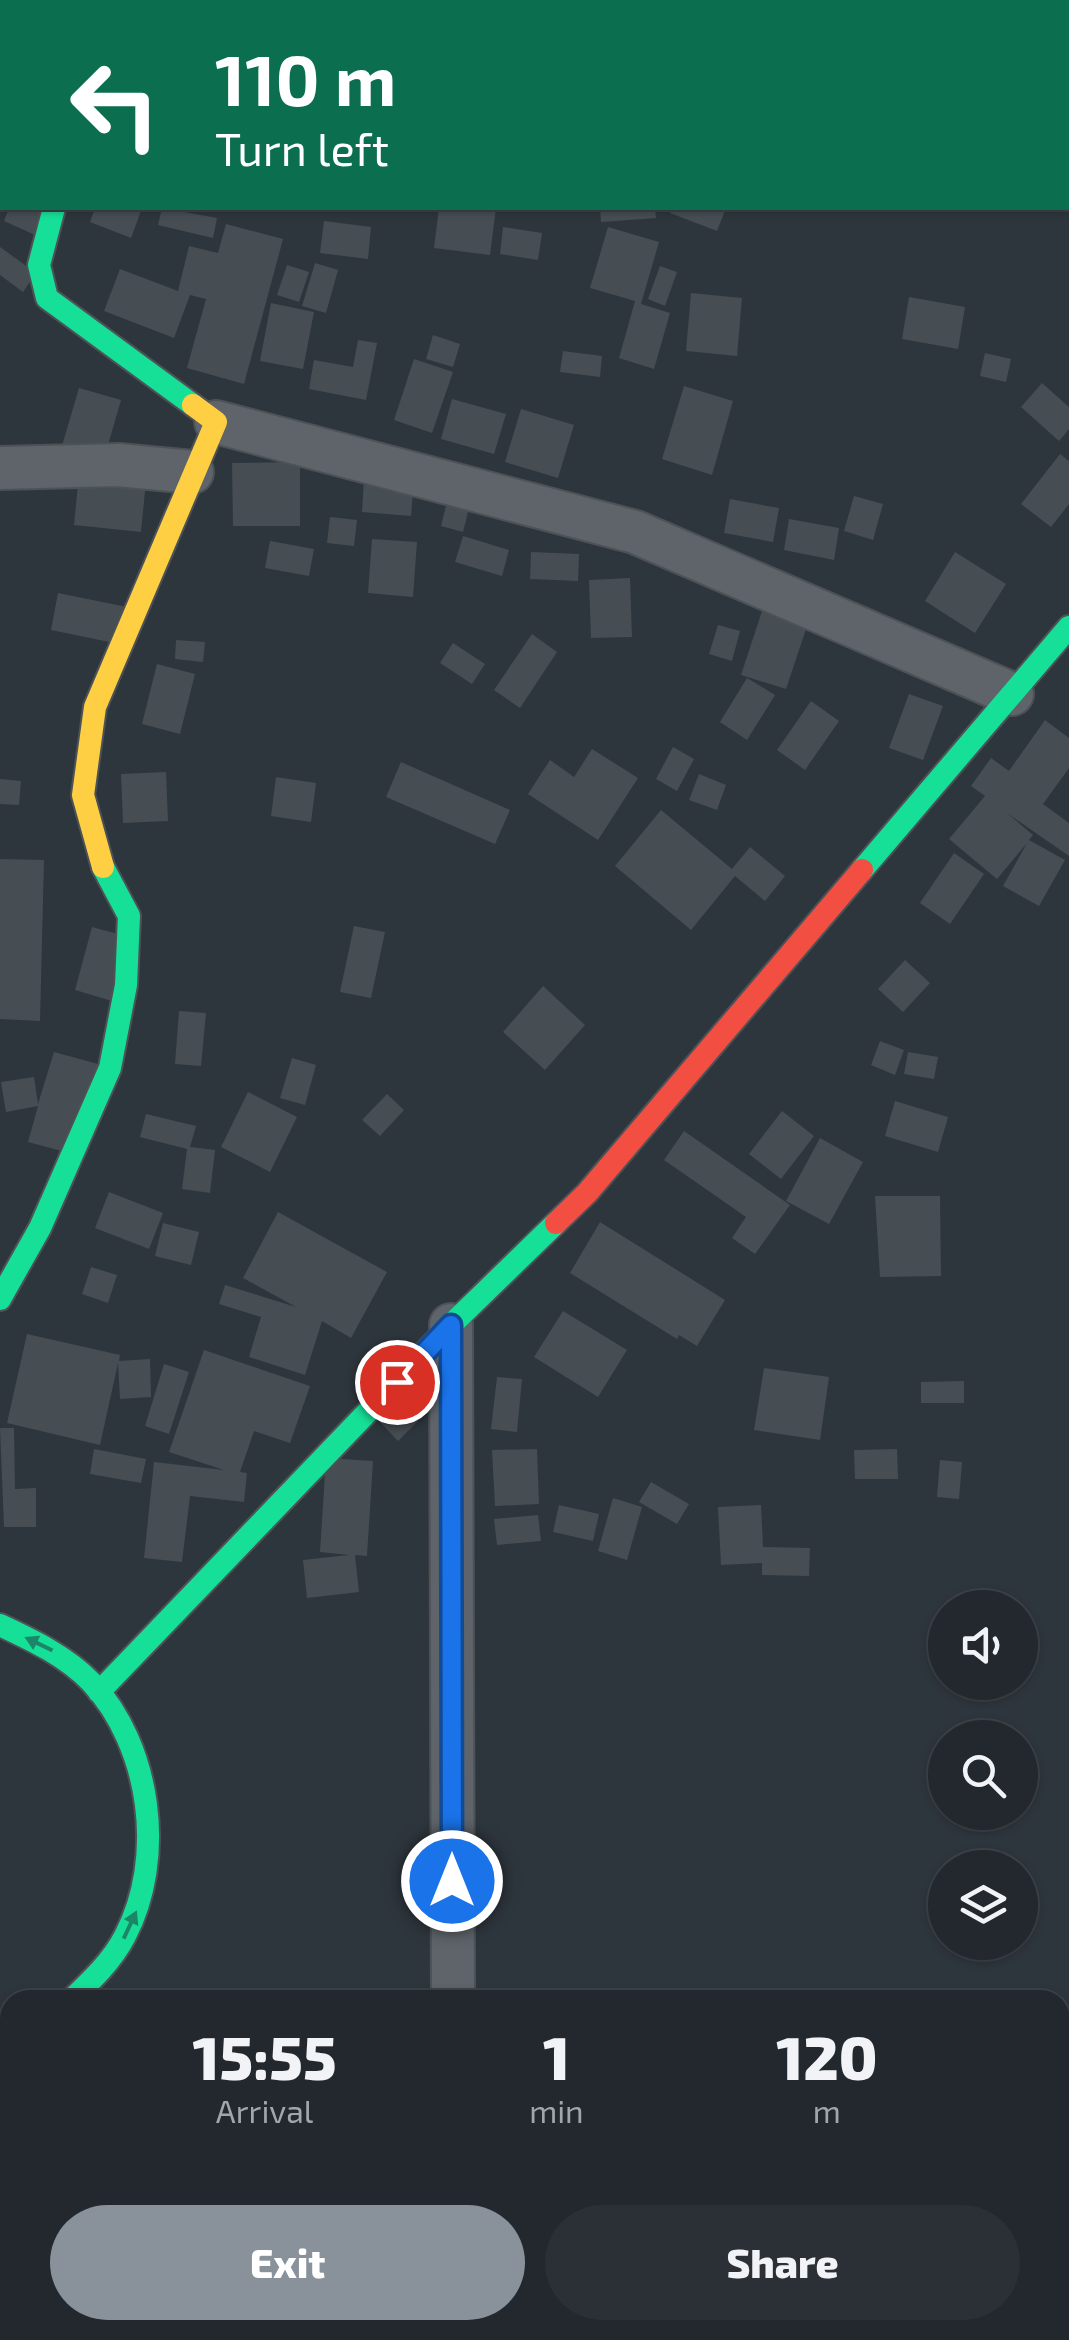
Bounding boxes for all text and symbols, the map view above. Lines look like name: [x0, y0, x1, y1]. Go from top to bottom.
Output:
text: 110 m: [215, 36, 396, 120]
icon: left: [50, 40, 180, 170]
text: Turn left: [215, 121, 389, 175]
pin: [355, 1340, 440, 1425]
icon: arrive: [370, 1355, 425, 1410]
map controls: [928, 1590, 1038, 1960]
button: sound: [928, 1590, 1038, 1700]
one-way arrow: [24, 1636, 53, 1653]
button: search: [928, 1720, 1038, 1830]
position arrow: [400, 1829, 504, 1933]
button: layers: [928, 1850, 1038, 1960]
one-way arrow: [121, 1910, 138, 1939]
text: 15:55: [193, 2020, 337, 2092]
text: 1: [543, 2020, 570, 2092]
text: 120: [776, 2020, 877, 2092]
text: Arrival: [216, 2091, 313, 2129]
text: min: [529, 2091, 584, 2129]
text: m: [813, 2091, 841, 2129]
button: Exit: [50, 2205, 525, 2320]
button: Share: [545, 2205, 1020, 2320]

